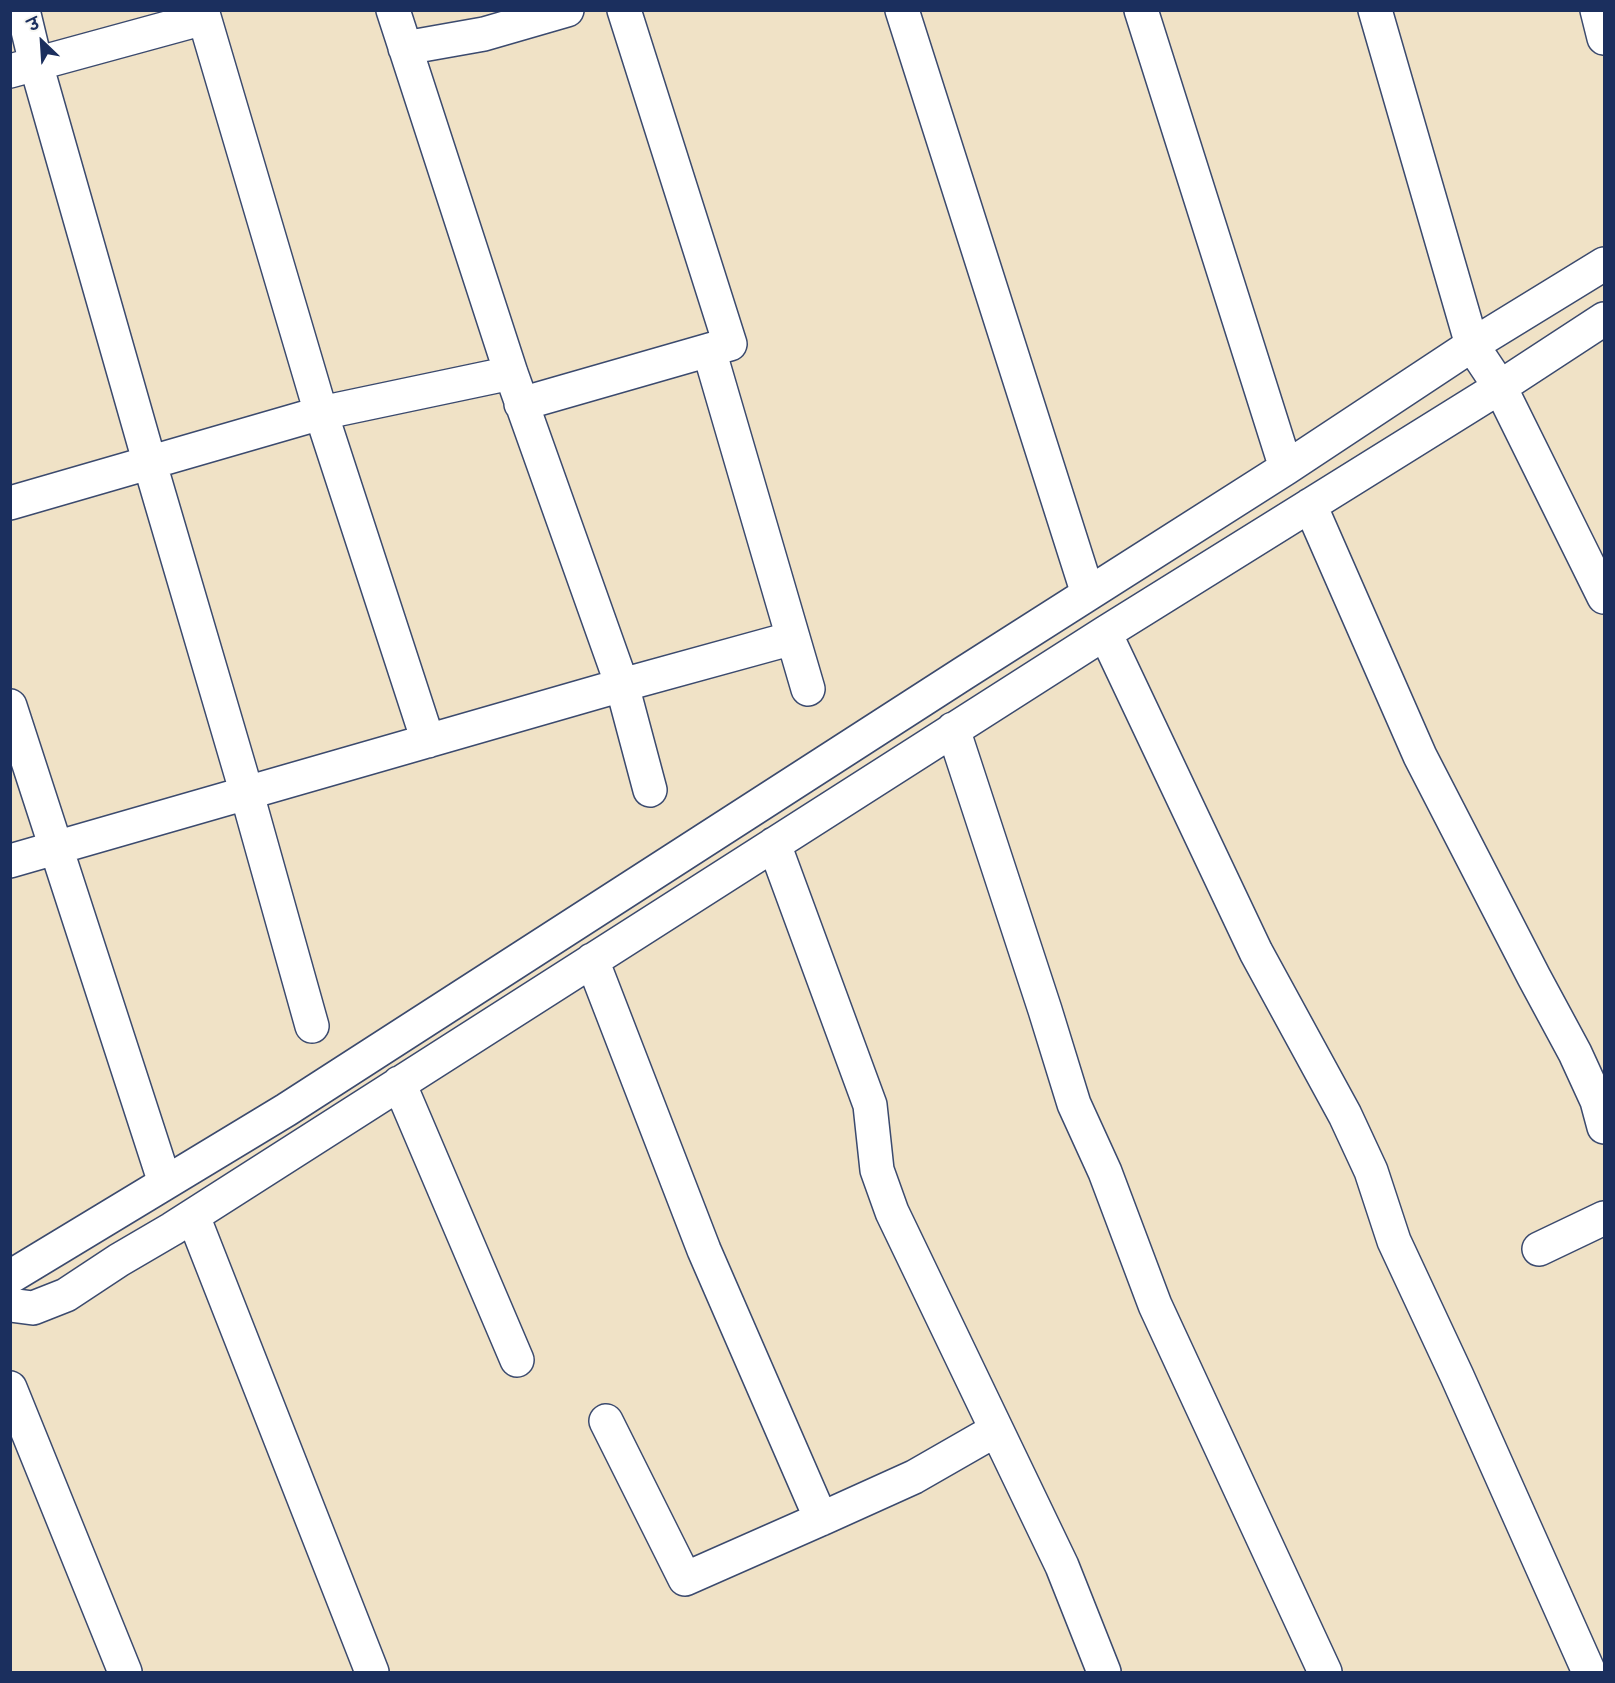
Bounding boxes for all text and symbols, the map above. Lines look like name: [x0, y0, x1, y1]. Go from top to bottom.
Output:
north arrow: [12, 12, 72, 72]
text: उ: [24, 13, 44, 39]

